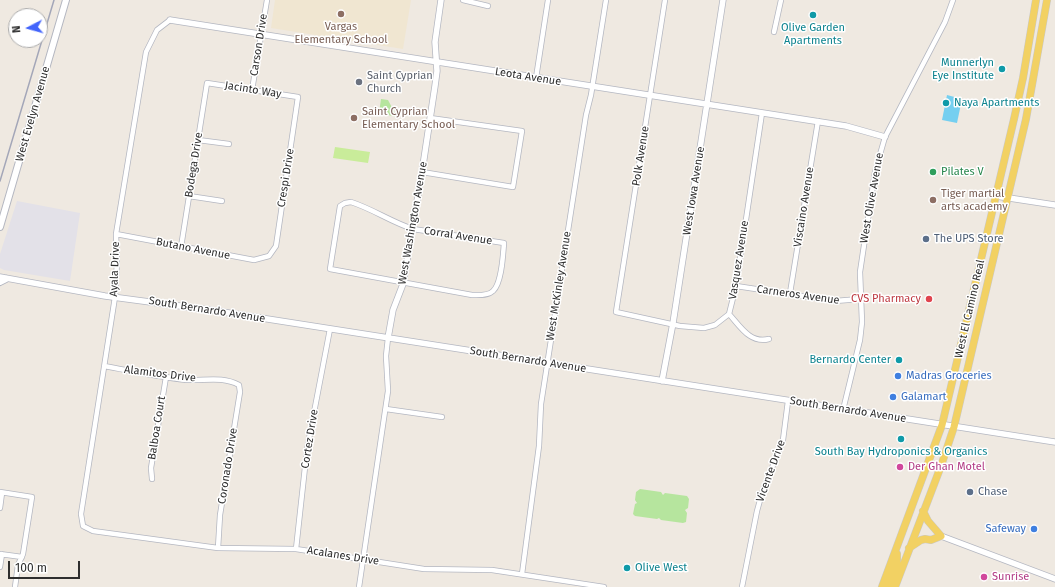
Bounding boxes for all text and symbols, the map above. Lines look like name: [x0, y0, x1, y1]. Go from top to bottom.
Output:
north arrow: [8, 8, 48, 48]
marker: Vargas Elementary School: [336, 9, 346, 19]
marker: Olive Garden Apartments: [808, 10, 818, 20]
street label: Carson Drive: [248, 13, 270, 77]
place label: Vargas Elementary School: [294, 20, 388, 46]
place label: Olive Garden Apartments: [781, 21, 845, 47]
text: N: [10, 25, 23, 34]
place label: Munnerlyn Eye Institute: [932, 56, 994, 82]
marker: Munnerlyn Eye Institute: [997, 64, 1007, 74]
street label: West Evelyn Avenue: [13, 65, 53, 163]
street label: Leota Avenue: [494, 65, 562, 89]
place label: Saint Cyprian Church: [367, 69, 433, 95]
marker: Saint Cyprian Church: [354, 77, 364, 87]
street label: Jacinto Way: [224, 79, 282, 101]
place label: Naya Apartments: [954, 96, 1039, 110]
marker: Naya Apartments: [941, 98, 951, 108]
place label: Saint Cyprian Elementary School: [362, 105, 455, 131]
marker: Saint Cyprian Elementary School: [349, 113, 359, 123]
street label: Polk Avenue: [630, 125, 652, 187]
street label: Bodega Drive: [182, 131, 206, 199]
street label: West Iowa Avenue: [680, 146, 708, 236]
street label: Crespi Drive: [275, 148, 297, 208]
street label: West Olive Avenue: [858, 152, 886, 244]
street label: West Washington Avenue: [396, 161, 430, 285]
place label: Pilates V: [941, 165, 984, 179]
street label: Viscaino Avenue: [791, 166, 817, 248]
marker: Pilates V: [928, 167, 938, 177]
place label: Tiger martial arts academy: [941, 187, 1008, 213]
marker: Tiger martial arts academy: [928, 195, 938, 205]
street label: Vasquez Avenue: [726, 220, 752, 300]
street label: Corral Avenue: [423, 224, 493, 248]
street label: West McKinley Avenue: [544, 230, 574, 342]
place label: The UPS Store: [934, 232, 1004, 246]
marker: The UPS Store: [921, 234, 931, 244]
street label: Butano Avenue: [155, 235, 231, 263]
street label: Ayala Drive: [107, 241, 123, 297]
street label: West El Camino Real: [952, 258, 988, 360]
street label: Carneros Avenue: [756, 283, 840, 307]
place label: CVS Pharmacy: [851, 292, 921, 306]
street label: South Bernardo Avenue: [148, 294, 266, 326]
marker: CVS Pharmacy: [924, 294, 934, 304]
street label: South Bernardo Avenue: [469, 344, 587, 376]
place label: Bernardo Center: [809, 353, 891, 367]
marker: Bernardo Center: [894, 355, 904, 365]
street label: Alamitos Drive: [123, 363, 197, 385]
place label: Madras Groceries: [906, 369, 992, 383]
marker: Madras Groceries: [893, 371, 903, 381]
place label: Galamart: [901, 390, 947, 404]
marker: Galamart: [888, 392, 898, 402]
street label: South Bernardo Avenue: [789, 394, 907, 426]
street label: Balboa Court: [145, 395, 169, 461]
street label: Cortez Drive: [299, 408, 321, 470]
street label: Coronado Drive: [215, 427, 241, 505]
marker: South Bay Hydroponics & Organics: [896, 434, 906, 444]
street label: Vicente Drive: [754, 438, 788, 504]
place label: South Bay Hydroponics & Organics: [815, 445, 987, 459]
place label: Der Ghan Motel: [908, 460, 985, 474]
marker: Der Ghan Motel: [895, 462, 905, 472]
place label: Chase: [978, 485, 1008, 499]
marker: Chase: [965, 487, 975, 497]
place label: Safeway: [985, 522, 1026, 536]
marker: Safeway: [1029, 524, 1039, 534]
street label: Acalanes Drive: [306, 544, 380, 568]
scale bar: [10, 553, 82, 579]
text: 100 m: [15, 561, 47, 575]
place label: Olive West: [635, 561, 687, 575]
marker: Olive West: [622, 563, 632, 573]
place label: Sunrise: [992, 570, 1029, 584]
marker: Sunrise: [979, 572, 989, 582]

